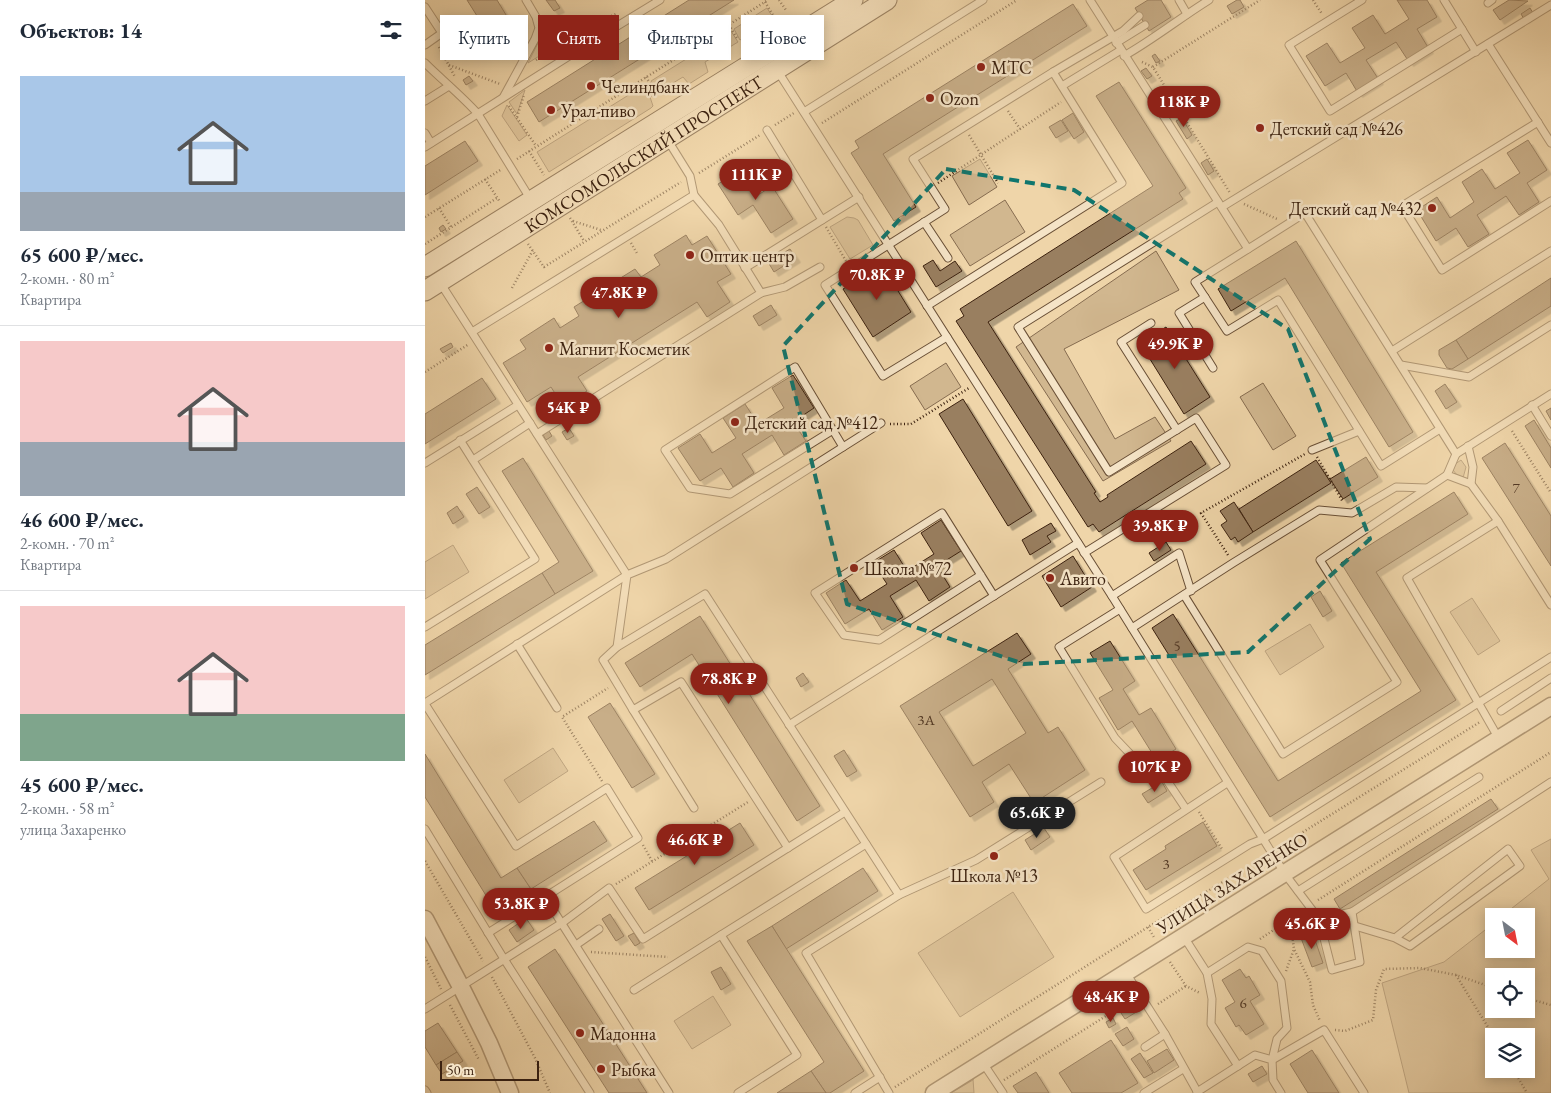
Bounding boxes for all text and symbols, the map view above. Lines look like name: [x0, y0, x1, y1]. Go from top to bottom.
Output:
chip: Купить: [440, 15, 528, 60]
chip: Снять: [538, 15, 619, 60]
chip: Фильтры: [629, 15, 731, 60]
chip: Новое: [741, 15, 824, 60]
icon: filters: [377, 16, 405, 44]
text: Объектов: 14: [20, 17, 142, 44]
place label: МТС: [991, 56, 1032, 79]
marker: МТС: [975, 61, 987, 73]
street label: КОМСОМОЛЬСКИЙ ПРОСПЕКТ: [520, 69, 768, 237]
place label: Челиндбанк: [601, 75, 690, 98]
marker: Челиндбанк: [585, 80, 597, 92]
pin: 118K ₽: [1143, 86, 1225, 128]
place label: Ozon: [940, 87, 979, 110]
text: 118K ₽: [1158, 91, 1210, 112]
marker: Ozon: [924, 92, 936, 104]
place label: Урал-пиво: [560, 99, 636, 122]
marker: Урал-пиво: [545, 104, 557, 116]
icon: home: [168, 108, 258, 198]
place label: Детский сад №426: [1270, 117, 1403, 140]
marker: Детский сад №426: [1254, 122, 1266, 134]
pin: 111K ₽: [715, 158, 797, 201]
text: 111K ₽: [730, 164, 782, 185]
place label: Детский сад №432: [1289, 197, 1422, 220]
marker: Детский сад №432: [1426, 202, 1438, 214]
text: 65 600 ₽/мес.: [20, 241, 144, 268]
place label: Оптик центр: [700, 244, 794, 267]
marker: Оптик центр: [684, 249, 696, 261]
pin: 70.8K ₽: [831, 258, 923, 301]
text: 70.8K ₽: [849, 264, 905, 285]
text: 2-комн. · 80 m²: [20, 268, 115, 289]
pin: 47.8K ₽: [573, 276, 665, 319]
text: 47.8K ₽: [591, 282, 647, 303]
text: Квартира: [20, 289, 81, 310]
pin: 49.9K ₽: [1129, 328, 1221, 370]
text: 49.9K ₽: [1147, 333, 1203, 354]
place label: Магнит Косметик: [559, 337, 690, 360]
marker: Магнит Косметик: [543, 342, 555, 354]
icon: home: [168, 374, 258, 464]
pin: 54K ₽: [533, 392, 603, 434]
text: 54K ₽: [547, 397, 589, 418]
place label: Детский сад №412: [745, 411, 878, 434]
marker: Детский сад №412: [729, 416, 741, 428]
house number: 7: [1512, 478, 1520, 497]
text: 46 600 ₽/мес.: [20, 506, 144, 533]
pin: 39.8K ₽: [1114, 510, 1206, 552]
text: 39.8K ₽: [1132, 515, 1188, 536]
text: 2-комн. · 70 m²: [20, 533, 115, 554]
text: Квартира: [20, 554, 81, 575]
place label: Школа №72: [864, 557, 952, 580]
marker: Школа №72: [848, 562, 860, 574]
place label: Авито: [1059, 567, 1106, 590]
marker: Авито: [1044, 572, 1056, 584]
house number: 5: [1173, 636, 1181, 655]
icon: home: [168, 639, 258, 729]
pin: 78.8K ₽: [683, 662, 775, 705]
text: 78.8K ₽: [701, 668, 757, 689]
house number: 3А: [917, 710, 935, 729]
pin: 107K ₽: [1114, 750, 1196, 793]
text: 107K ₽: [1129, 756, 1181, 777]
text: 45 600 ₽/мес.: [20, 771, 144, 798]
pin: 65.6K ₽: [991, 796, 1083, 839]
text: 2-комн. · 58 m²: [20, 798, 115, 819]
text: 65.6K ₽: [1009, 802, 1065, 823]
text: улица Захаренко: [20, 819, 126, 840]
pin: 46.6K ₽: [649, 824, 741, 866]
street label: УЛИЦА ЗАХАРЕНКО: [1151, 827, 1312, 939]
text: 46.6K ₽: [667, 829, 723, 850]
marker: Школа №13: [988, 850, 1000, 862]
house number: 3: [1162, 854, 1170, 873]
place label: Школа №13: [950, 864, 1038, 887]
pin: 53.8K ₽: [475, 888, 567, 930]
text: 53.8K ₽: [493, 893, 549, 914]
pin: 45.6K ₽: [1266, 908, 1358, 950]
north arrow: [1485, 908, 1535, 958]
map controls: [1485, 908, 1535, 1078]
text: 45.6K ₽: [1284, 913, 1340, 934]
button: locate: [1485, 968, 1535, 1018]
pin: 48.4K ₽: [1065, 980, 1157, 1023]
text: 48.4K ₽: [1083, 986, 1139, 1007]
house number: 6: [1239, 993, 1247, 1012]
place label: Мадонна: [590, 1022, 657, 1045]
marker: Мадонна: [574, 1027, 586, 1039]
button: layers: [1485, 1028, 1535, 1078]
scale bar: [440, 1058, 539, 1081]
place label: Рыбка: [611, 1058, 657, 1081]
text: 50 m: [447, 1061, 474, 1079]
marker: Рыбка: [595, 1063, 607, 1075]

